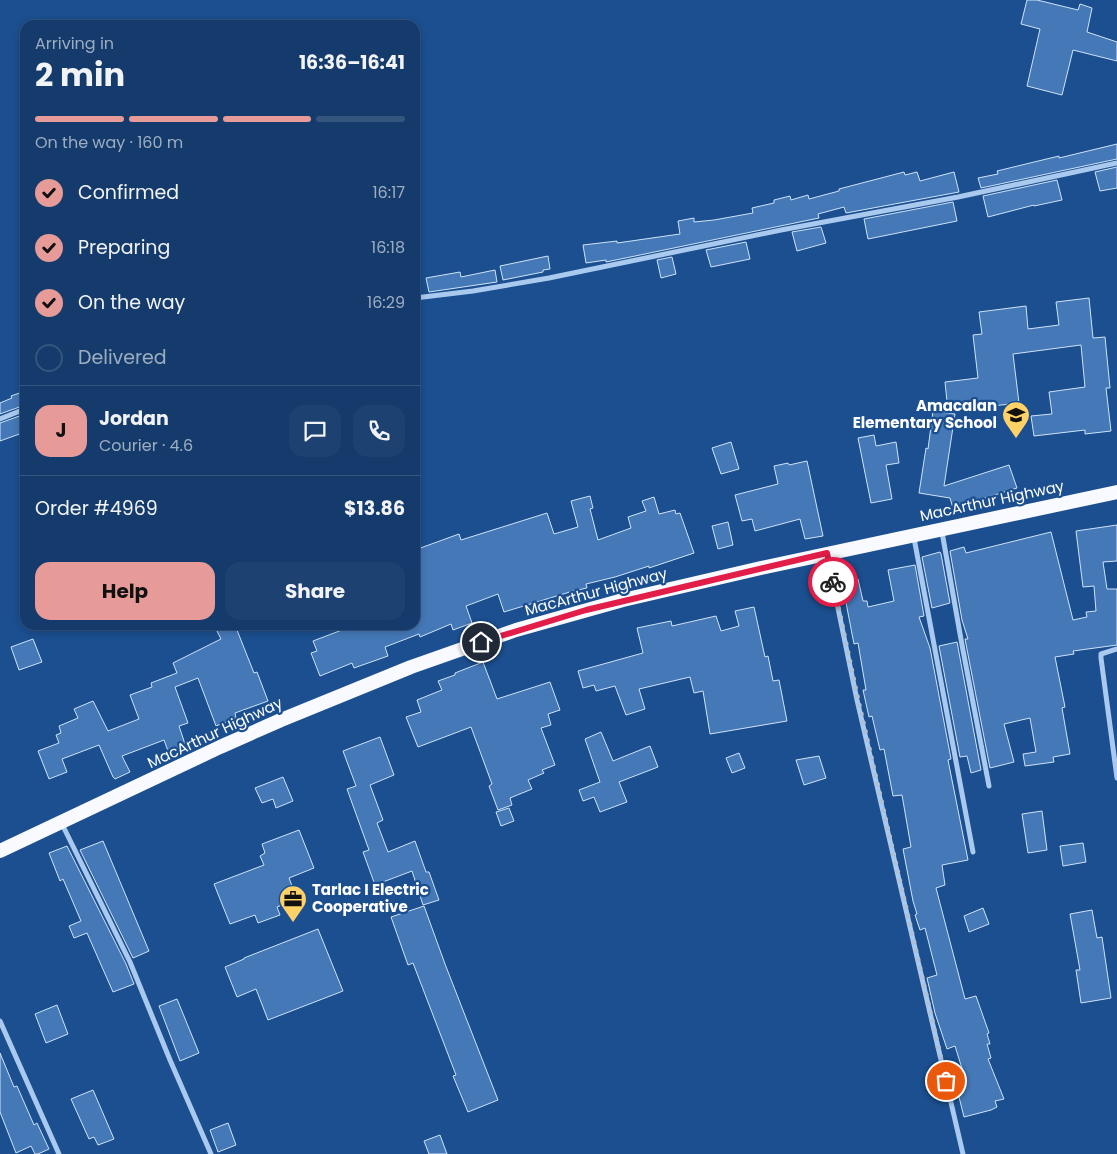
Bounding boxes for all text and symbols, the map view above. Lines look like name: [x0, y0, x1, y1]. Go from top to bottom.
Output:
text: Arriving in: [35, 32, 114, 55]
text: 16:36–16:41: [299, 49, 405, 76]
text: 2 min: [35, 52, 125, 97]
text: On the way · 160 m: [35, 131, 183, 154]
icon: check: [35, 179, 63, 207]
text: Confirmed: [78, 179, 179, 206]
text: 16:17: [372, 181, 405, 204]
icon: check: [35, 234, 63, 262]
text: Preparing: [78, 234, 170, 261]
text: 16:18: [371, 236, 405, 259]
icon: check: [35, 289, 63, 317]
text: On the way: [78, 289, 185, 316]
text: 16:29: [367, 291, 405, 314]
text: Delivered: [78, 344, 167, 371]
place label: Amacalan Elementary School: [853, 395, 997, 433]
school or university icon: Amacalan Elementary School: [1001, 400, 1031, 439]
text: Jordan: [99, 405, 169, 432]
button: chat: [289, 405, 341, 457]
button: phone: [353, 405, 405, 457]
text: J: [56, 417, 66, 444]
text: Courier · 4.6: [99, 434, 193, 457]
street label: MacArthur Highway: [918, 475, 1066, 526]
text: Order #4969: [35, 495, 158, 522]
text: $13.86: [344, 495, 405, 522]
courier: [808, 557, 858, 607]
button: Help: [35, 562, 215, 620]
button: Share: [225, 562, 405, 620]
street label: MacArthur Highway: [522, 562, 670, 621]
icon: bike: [819, 568, 847, 596]
pin: [460, 621, 502, 663]
icon: home: [467, 628, 495, 656]
street label: MacArthur Highway: [144, 692, 286, 773]
place label: Tarlac I Electric Cooperative: [312, 879, 429, 917]
office icon: Tarlac I Electric Cooperative: [278, 884, 308, 923]
pin: [925, 1060, 967, 1102]
icon: bag: [932, 1067, 960, 1095]

